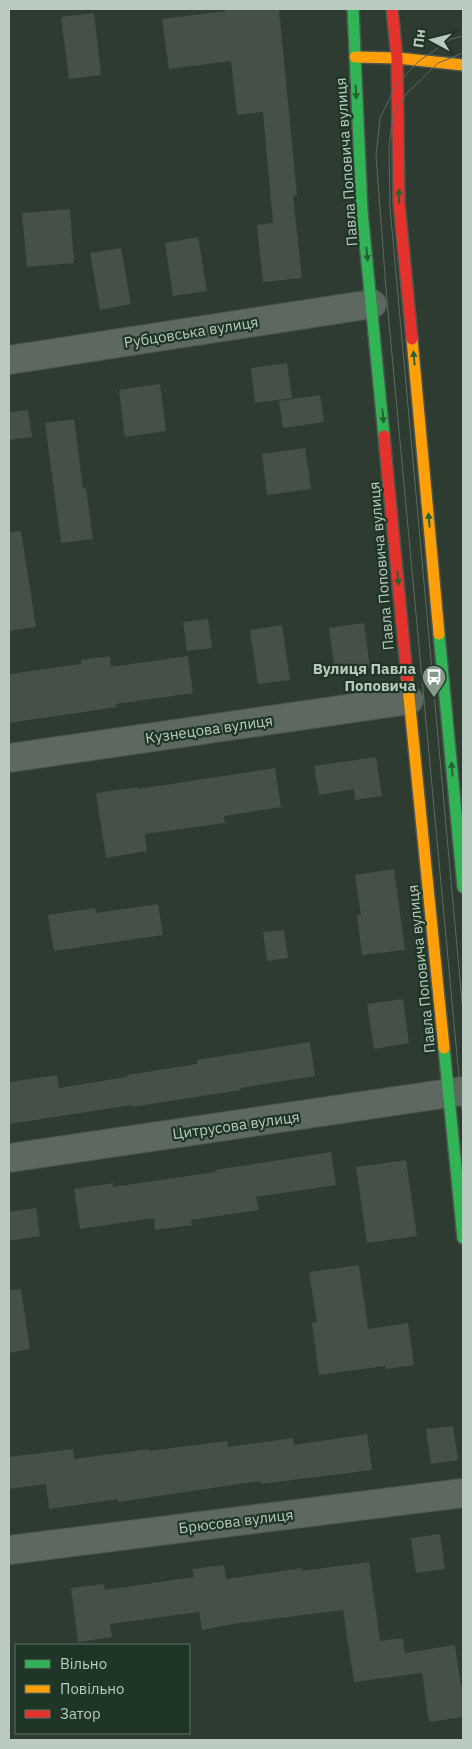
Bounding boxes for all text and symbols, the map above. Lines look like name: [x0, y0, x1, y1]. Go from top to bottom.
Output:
north arrow: [407, 15, 457, 65]
text: Пн: [409, 28, 429, 49]
street label: Павла Поповича вулиця: [331, 77, 361, 247]
one-way arrow: [353, 85, 361, 101]
one-way arrow: [395, 188, 403, 204]
one-way arrow: [363, 247, 371, 263]
street label: Рубцовська вулиця: [122, 312, 260, 352]
one-way arrow: [410, 350, 418, 366]
one-way arrow: [379, 408, 387, 424]
street label: Павла Поповича вулиця: [364, 481, 398, 651]
one-way arrow: [425, 512, 433, 528]
one-way arrow: [394, 570, 402, 586]
place label: Вулиця Павла Поповича: [313, 659, 416, 695]
bus stop icon: Вулиця Павла Поповича: [421, 664, 447, 698]
street label: Кузнецова вулиця: [144, 711, 274, 747]
one-way arrow: [448, 761, 456, 777]
street label: Павла Поповича вулиця: [403, 884, 439, 1054]
street label: Цитрусова вулиця: [171, 1107, 301, 1143]
street label: Брюсова вулиця: [178, 1505, 294, 1537]
legend: [15, 1644, 190, 1734]
text: Вільно: [60, 1654, 107, 1673]
text: Повільно: [60, 1679, 124, 1698]
text: Затор: [60, 1704, 101, 1723]

